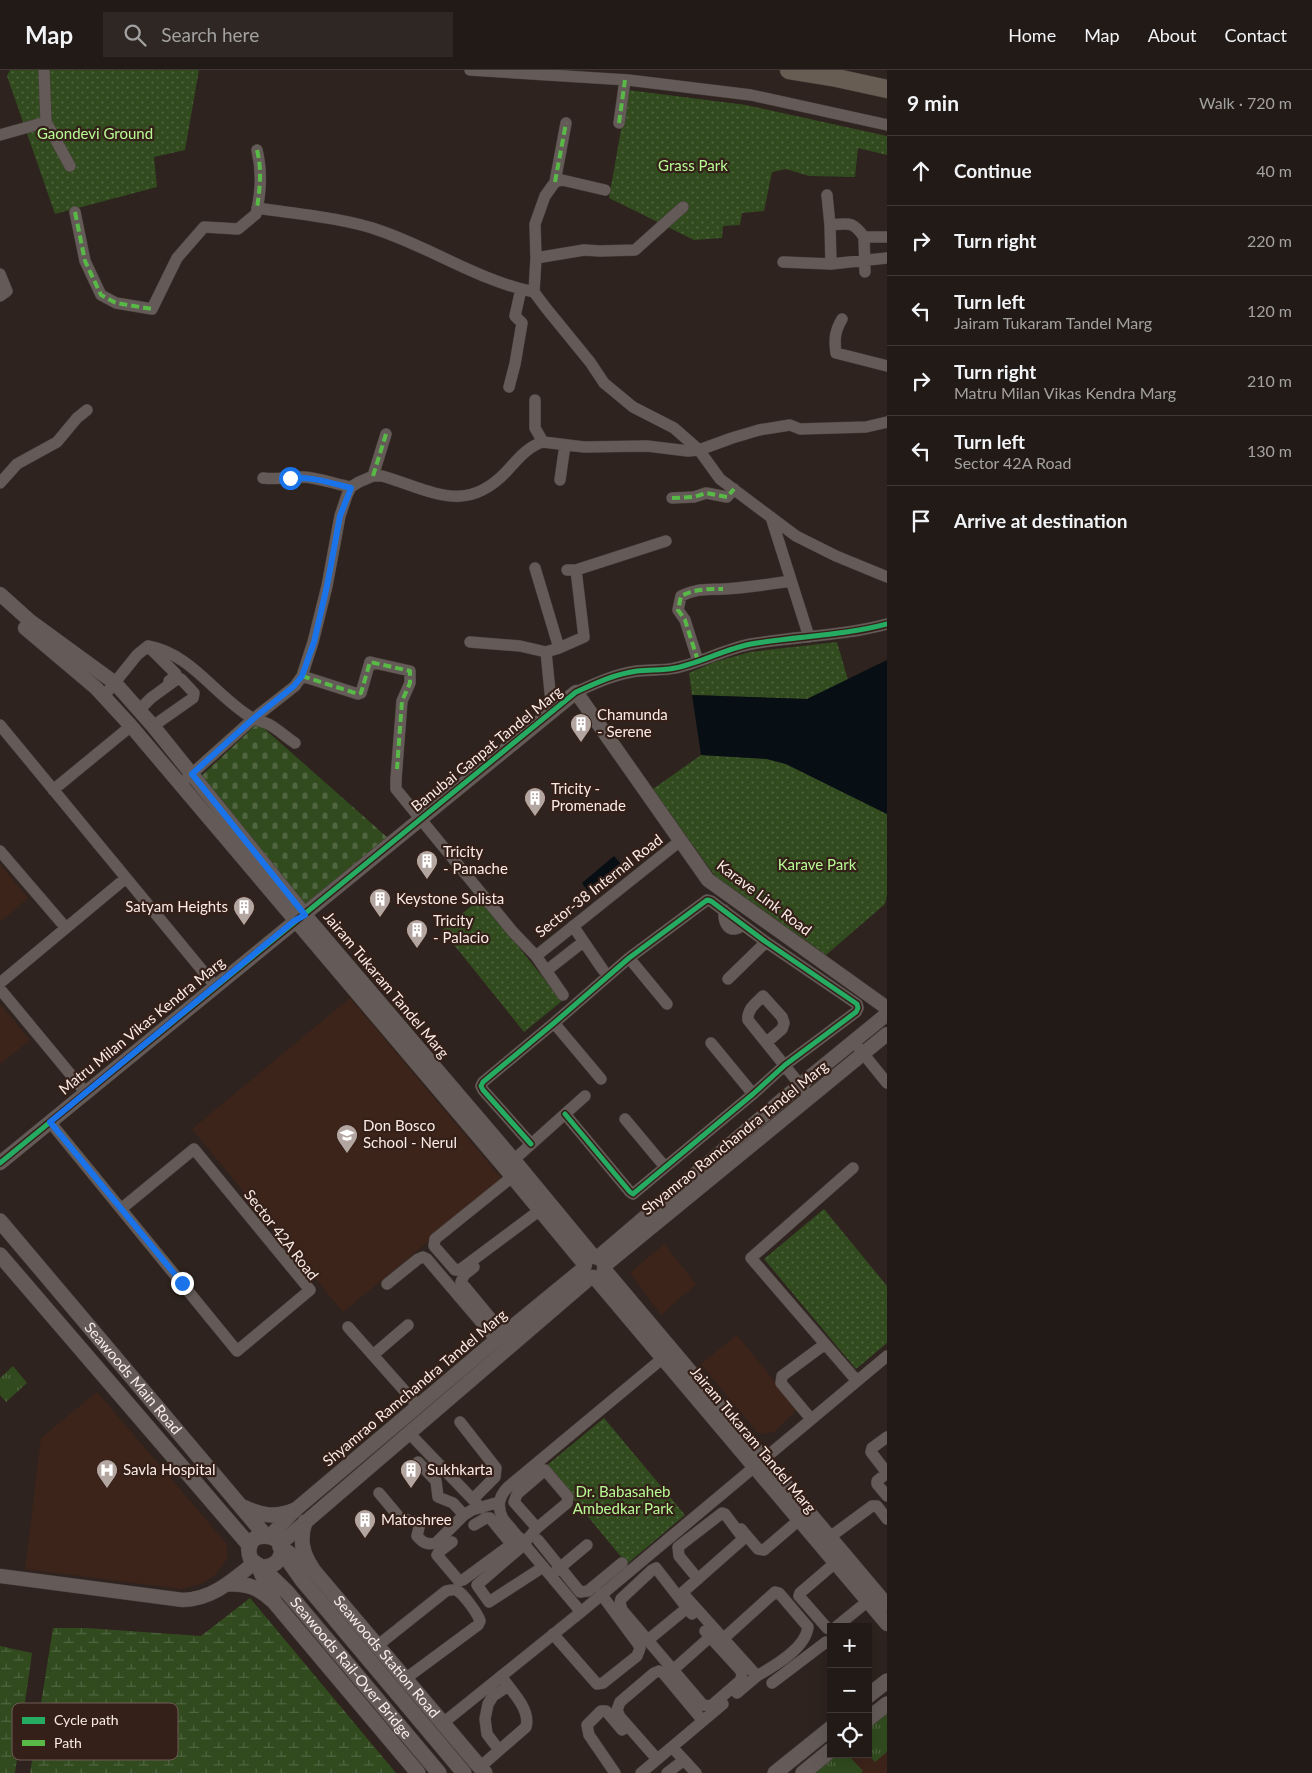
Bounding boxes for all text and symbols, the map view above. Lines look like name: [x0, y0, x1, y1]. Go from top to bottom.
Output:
search box: [103, 12, 453, 57]
text: Map: [25, 20, 73, 49]
icon: search: [121, 21, 149, 49]
text: Search here: [161, 23, 259, 46]
text: Home: [1008, 24, 1056, 46]
text: Map: [1084, 24, 1120, 46]
text: About: [1148, 24, 1197, 46]
text: Contact: [1225, 24, 1287, 46]
text: 9 min: [907, 90, 959, 115]
text: Walk · 720 m: [1199, 93, 1292, 112]
park label: Gaondevi Ground: [37, 124, 153, 142]
park label: Grass Park: [658, 156, 728, 174]
icon: ahead: [907, 157, 935, 185]
text: Continue: [954, 159, 1032, 182]
text: 40 m: [1256, 161, 1292, 180]
icon: right: [907, 227, 935, 255]
text: Turn right: [954, 229, 1036, 252]
text: 220 m: [1247, 231, 1292, 250]
text: Turn left: [954, 290, 1025, 313]
icon: left: [907, 297, 935, 325]
text: 120 m: [1247, 301, 1292, 320]
text: Jairam Tukaram Tandel Marg: [954, 313, 1152, 332]
text: Turn right: [954, 360, 1036, 383]
icon: right: [907, 367, 935, 395]
text: 210 m: [1247, 371, 1292, 390]
text: Matru Milan Vikas Kendra Marg: [954, 383, 1176, 402]
text: Turn left: [954, 430, 1025, 453]
icon: left: [907, 437, 935, 465]
text: 130 m: [1247, 441, 1292, 460]
text: Sector 42A Road: [954, 453, 1072, 472]
route start: [279, 467, 302, 490]
icon: arrive: [907, 507, 935, 535]
text: Arrive at destination: [954, 509, 1127, 532]
street label: Banubai Ganpat Tandel Marg: [407, 682, 566, 815]
place label: Chamunda - Serene: [597, 705, 668, 740]
building icon: Chamunda - Serene: [569, 712, 593, 743]
place label: Tricity - Promenade: [551, 779, 626, 814]
building icon: Tricity - Promenade: [523, 786, 547, 817]
street label: Sector-38 Internal Road: [531, 830, 666, 940]
place label: Tricity - Panache: [443, 842, 508, 877]
building icon: Tricity - Panache: [415, 849, 439, 880]
park label: Karave Park: [778, 855, 857, 873]
street label: Karave Link Road: [714, 856, 815, 939]
building icon: Keystone Solista: [368, 887, 392, 918]
place label: Keystone Solista: [396, 889, 504, 907]
building icon: Satyam Heights: [232, 895, 256, 926]
place label: Satyam Heights: [125, 897, 228, 915]
street label: Jairam Tukaram Tandel Marg: [320, 907, 453, 1061]
place label: Tricity - Palacio: [433, 911, 489, 946]
building icon: Tricity - Palacio: [405, 918, 429, 949]
street label: Matru Milan Vikas Kendra Marg: [55, 953, 228, 1098]
street label: Shyamrao Ramchandra Tandel Marg: [638, 1056, 831, 1218]
place label: Don Bosco School - Nerul: [363, 1116, 457, 1151]
school or university icon: Don Bosco School - Nerul: [335, 1123, 359, 1154]
street label: Sector 42A Road: [241, 1185, 323, 1283]
route end: [171, 1272, 194, 1295]
street label: Shyamrao Ramchandra Tandel Marg: [319, 1305, 510, 1470]
street label: Seawoods Main Road: [81, 1318, 186, 1438]
street label: Jairam Tukaram Tandel Marg: [687, 1362, 820, 1516]
hospital icon: Savla Hospital: [95, 1458, 119, 1489]
building icon: Sukhkarta: [399, 1458, 423, 1489]
place label: Savla Hospital: [123, 1460, 216, 1478]
place label: Sukhkarta: [427, 1460, 493, 1478]
park label: Dr. Babasaheb Ambedkar Park: [573, 1482, 674, 1517]
building icon: Matoshree: [353, 1508, 377, 1539]
place label: Matoshree: [381, 1510, 452, 1528]
street label: Seawoods Station Road: [330, 1591, 444, 1721]
street label: Seawoods Rail-Over Bridge: [287, 1593, 416, 1742]
map controls: [827, 1623, 872, 1758]
button: +: [827, 1623, 872, 1668]
button: −: [827, 1668, 872, 1713]
legend: [12, 1703, 178, 1760]
text: Cycle path: [54, 1711, 119, 1728]
button: locate: [827, 1713, 872, 1758]
text: Path: [54, 1734, 82, 1751]

